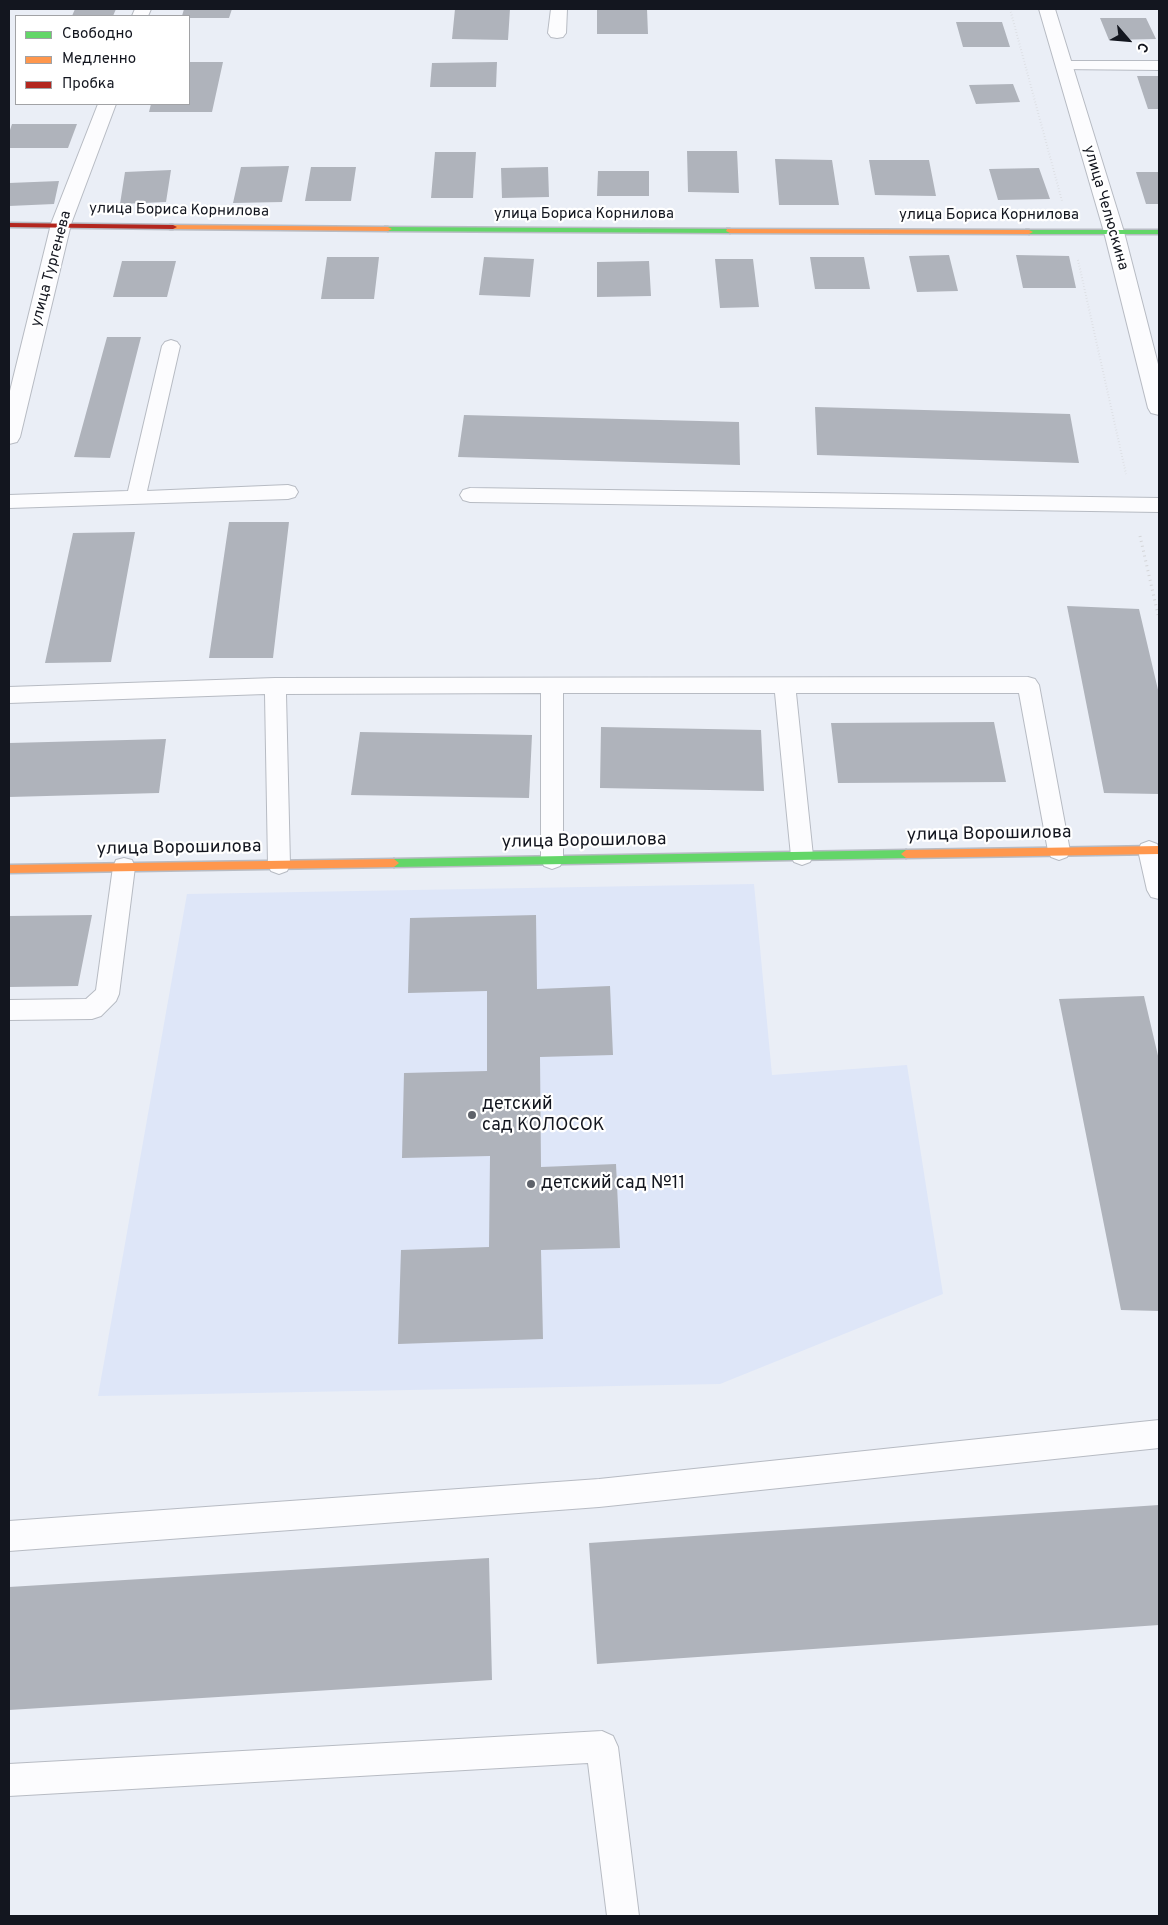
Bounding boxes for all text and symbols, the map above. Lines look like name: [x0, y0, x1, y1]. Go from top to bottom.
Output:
legend: [15, 15, 190, 105]
north arrow: [1103, 15, 1153, 65]
text: Свободно: [62, 25, 133, 44]
text: С: [1132, 39, 1151, 55]
text: Медленно: [62, 50, 136, 69]
text: Пробка: [62, 75, 114, 94]
street label: улица Челюскина: [1079, 144, 1131, 272]
street label: улица Бориса Корнилова: [89, 200, 269, 222]
street label: улица Бориса Корнилова: [494, 206, 674, 224]
street label: улица Бориса Корнилова: [899, 207, 1079, 225]
street label: улица Тургенева: [28, 209, 76, 329]
street label: улица Ворошилова: [906, 823, 1072, 847]
street label: улица Ворошилова: [501, 830, 667, 854]
street label: улица Ворошилова: [96, 837, 262, 861]
place label: детский сад КОЛОСОК: [482, 1094, 605, 1136]
marker: детский сад КОЛОСОК: [466, 1109, 478, 1121]
place label: детский сад №11: [541, 1173, 685, 1195]
marker: детский сад №11: [525, 1178, 537, 1190]

